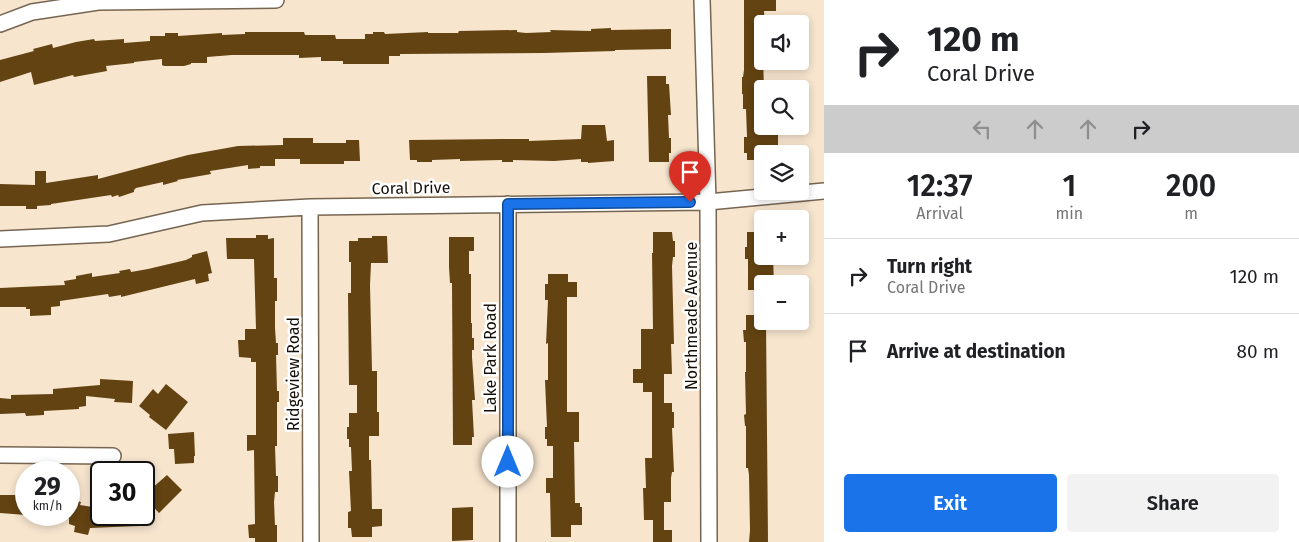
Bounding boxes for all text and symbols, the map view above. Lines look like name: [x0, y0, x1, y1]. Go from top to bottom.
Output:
map controls: [754, 15, 809, 330]
button: sound: [754, 15, 809, 70]
text: 120 m: [927, 18, 1020, 60]
icon: right: [844, 20, 909, 85]
text: Coral Drive: [927, 60, 1035, 87]
button: search: [754, 80, 809, 135]
icon: left: [968, 115, 996, 143]
icon: ahead: [1021, 115, 1049, 143]
icon: ahead: [1074, 115, 1102, 143]
icon: right: [1127, 115, 1155, 143]
button: layers: [754, 145, 809, 200]
pin: [669, 151, 711, 202]
icon: arrive: [676, 158, 704, 186]
text: 12:37: [907, 168, 973, 204]
text: 1: [1063, 168, 1076, 204]
text: 200: [1166, 168, 1216, 204]
street label: Coral Drive: [372, 178, 450, 198]
text: Arrival: [916, 204, 963, 223]
text: min: [1056, 204, 1083, 223]
text: m: [1184, 204, 1198, 223]
button: +: [754, 210, 809, 265]
street label: Northmeade Avenue: [682, 242, 701, 390]
text: Turn right: [887, 255, 972, 278]
icon: right: [844, 262, 872, 290]
text: 120 m: [1229, 265, 1279, 288]
button: −: [754, 275, 809, 330]
text: Coral Drive: [887, 278, 966, 297]
street label: Lake Park Road: [481, 303, 500, 413]
street label: Ridgeview Road: [284, 317, 303, 431]
icon: arrive: [844, 337, 872, 365]
text: Arrive at destination: [887, 340, 1066, 363]
text: 80 m: [1237, 340, 1279, 363]
position arrow: [481, 435, 533, 487]
speed limit sign: 30: [90, 461, 155, 526]
text: 29: [34, 472, 61, 502]
button: Exit: [844, 474, 1057, 532]
button: Share: [1067, 474, 1279, 532]
text: km/h: [33, 499, 62, 513]

